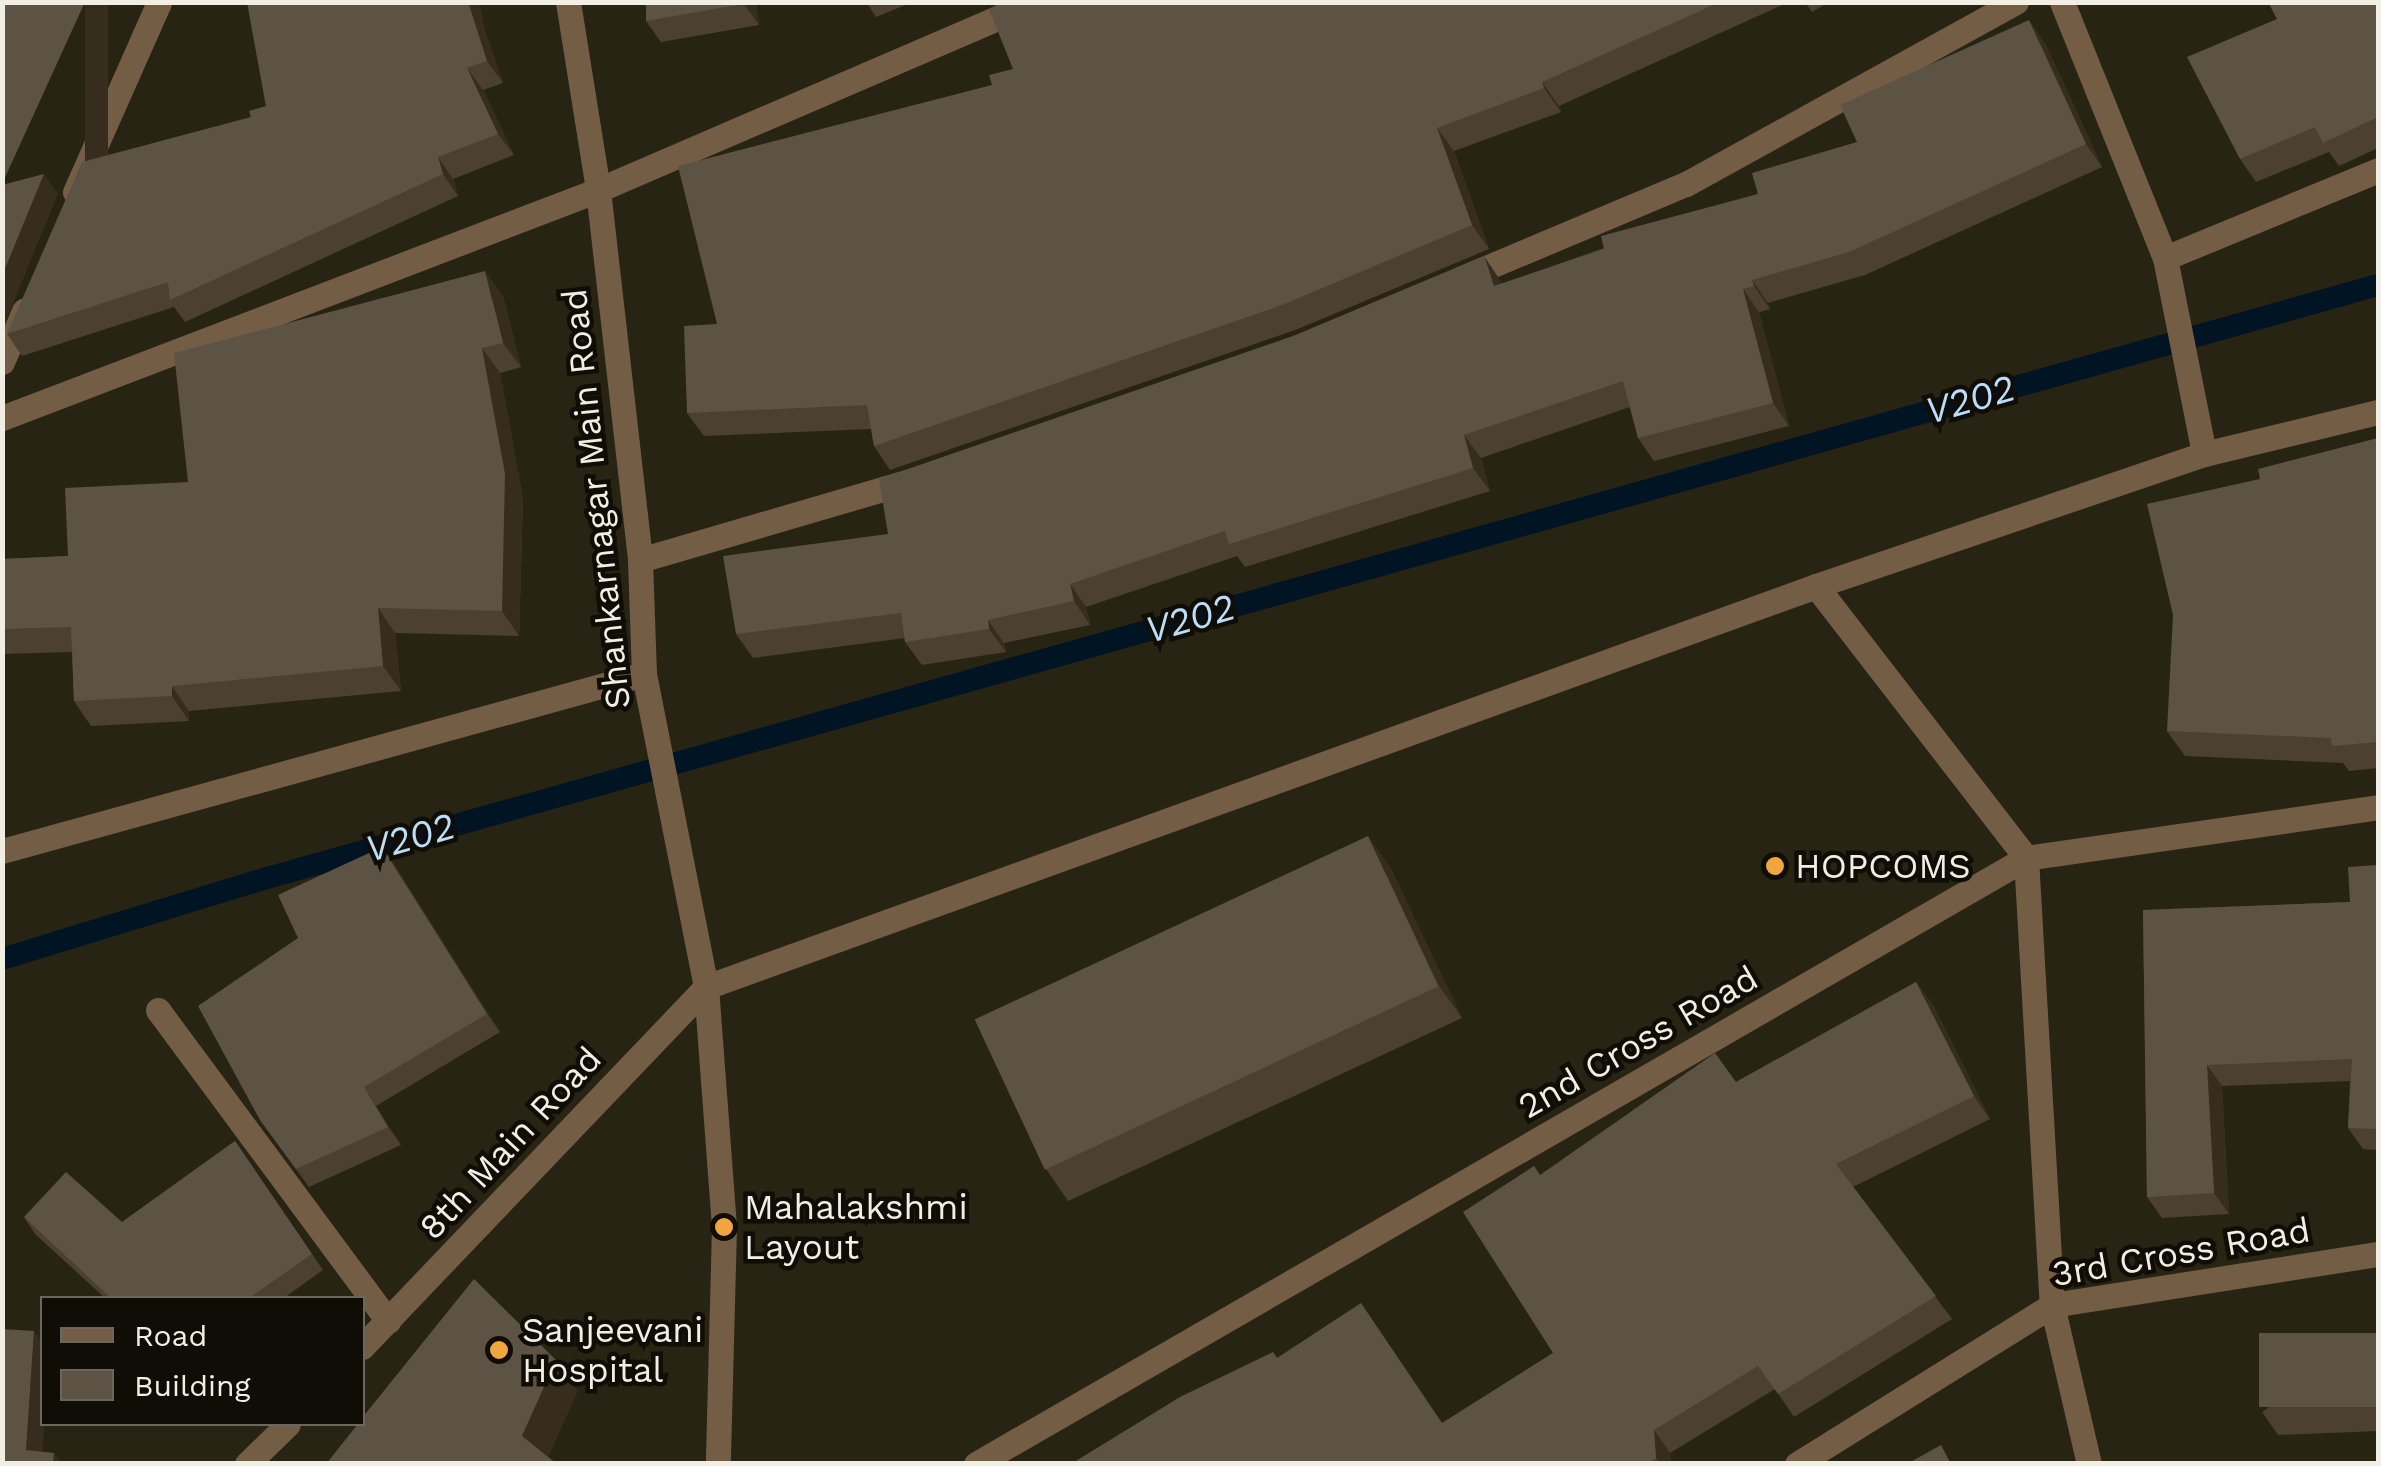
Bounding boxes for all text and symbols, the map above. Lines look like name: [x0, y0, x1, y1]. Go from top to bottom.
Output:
street label: Shankarnagar Main Road: [553, 286, 639, 712]
water label: V202: [1920, 366, 2020, 434]
water label: V202: [1140, 585, 1240, 653]
water label: V202: [360, 804, 460, 872]
place label: HOPCOMS: [1795, 845, 1971, 887]
marker: HOPCOMS: [1764, 855, 1786, 877]
street label: 2nd Cross Road: [1511, 957, 1765, 1127]
street label: 8th Main Road: [410, 1038, 610, 1248]
place label: Mahalakshmi Layout: [744, 1186, 968, 1268]
street label: 3rd Cross Road: [2049, 1209, 2313, 1295]
marker: Mahalakshmi Layout: [713, 1216, 735, 1238]
legend: [40, 1296, 365, 1426]
place label: Sanjeevani Hospital: [522, 1309, 703, 1391]
text: Road: [134, 1318, 207, 1353]
marker: Sanjeevani Hospital: [486, 1337, 512, 1363]
text: Building: [134, 1368, 251, 1403]

